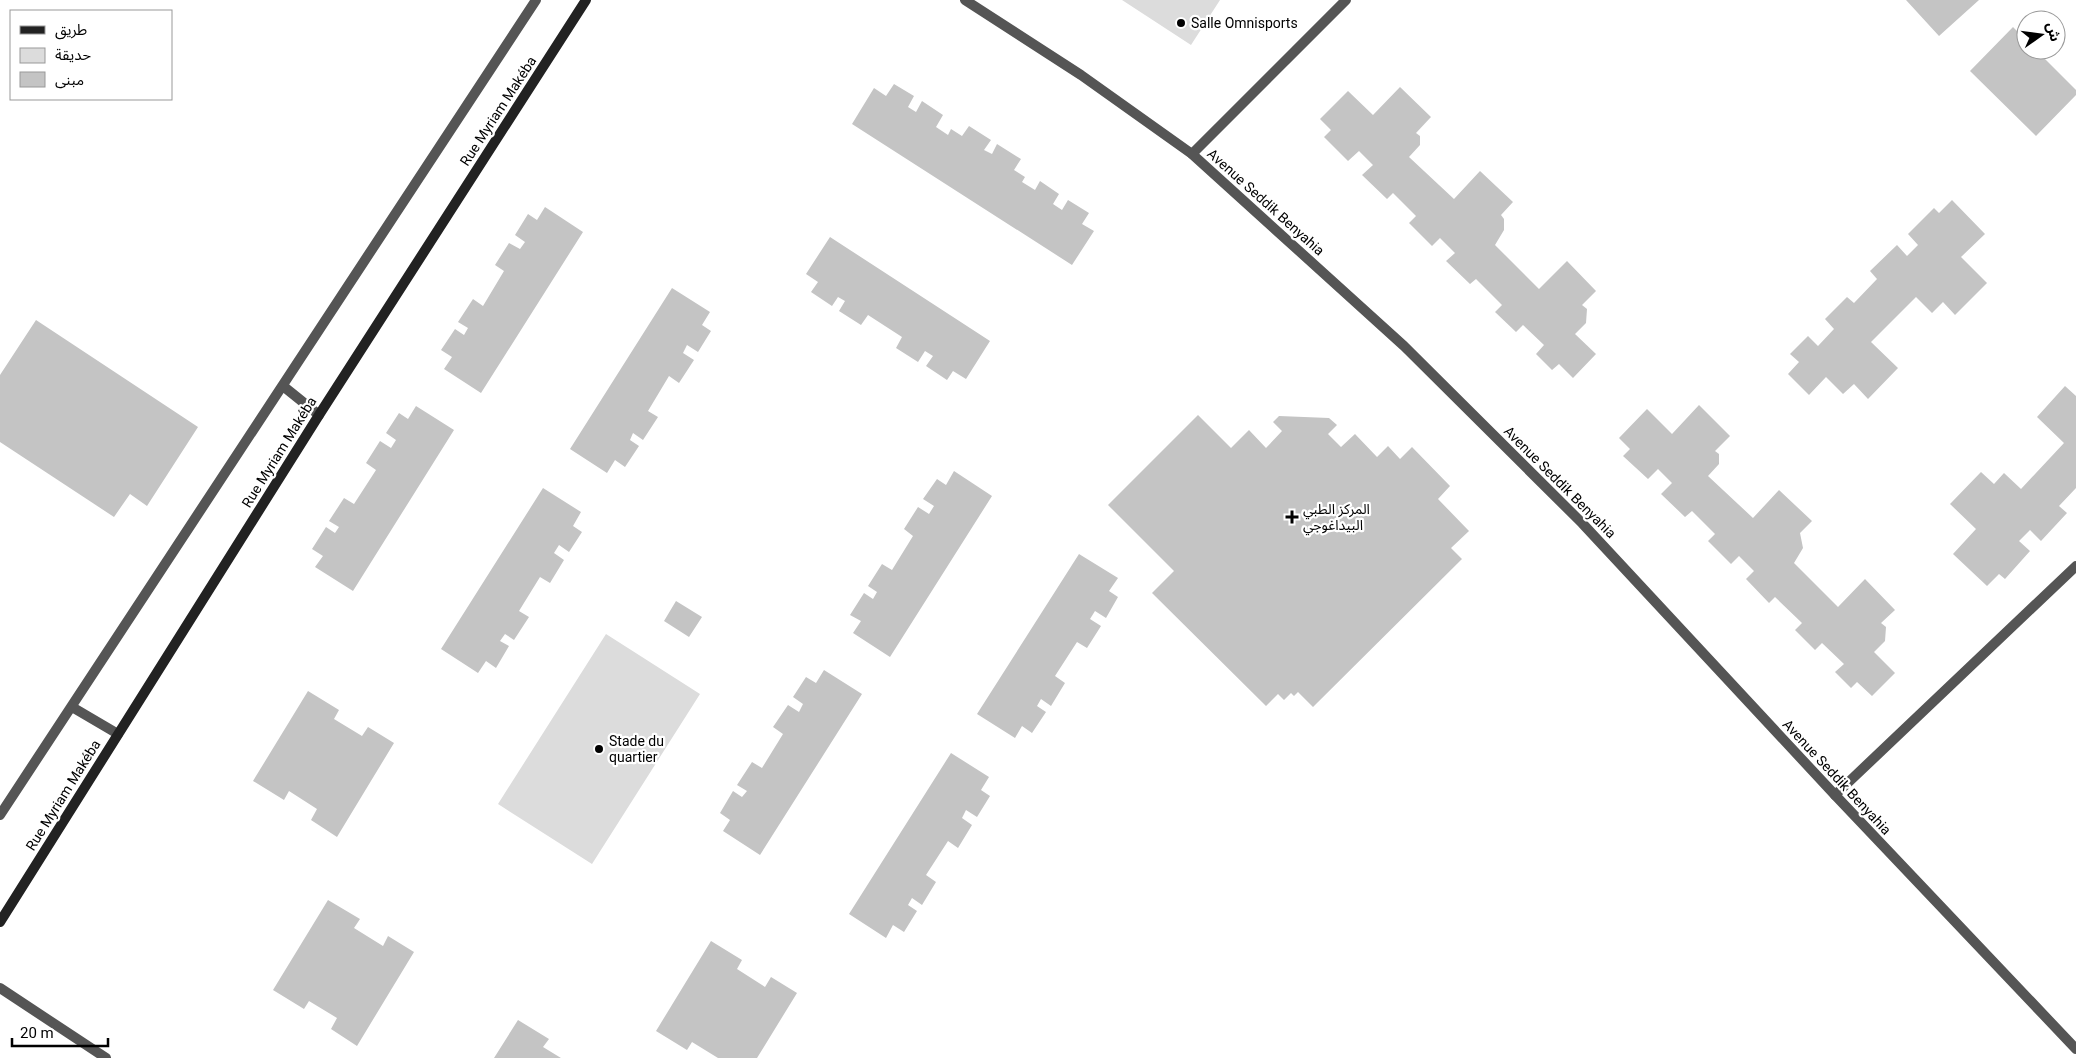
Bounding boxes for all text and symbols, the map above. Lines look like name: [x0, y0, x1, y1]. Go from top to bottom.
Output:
legend: [10, 10, 172, 100]
north arrow: [2016, 10, 2066, 60]
place label: Salle Omnisports: [1191, 15, 1298, 31]
marker: Salle Omnisports: [1175, 17, 1187, 29]
text: طريق: [55, 21, 87, 40]
text: ش: [2044, 21, 2064, 43]
text: حديقة: [55, 46, 91, 64]
street label: Rue Myriam Makéba: [457, 53, 539, 169]
text: مبنى: [55, 71, 84, 89]
street label: Avenue Seddik Benyahia: [1204, 145, 1328, 259]
street label: Rue Myriam Makéba: [238, 394, 320, 510]
street label: Avenue Seddik Benyahia: [1501, 423, 1619, 541]
place label: المركز الطبي البيداغوجي: [1303, 501, 1370, 536]
marker: المركز الطبي البيداغوجي: [1285, 510, 1299, 524]
street label: Avenue Seddik Benyahia: [1779, 716, 1895, 838]
place label: Stade du quartier: [609, 733, 664, 765]
street label: Rue Myriam Makéba: [22, 737, 104, 853]
marker: Stade du quartier: [593, 743, 605, 755]
scale bar: [12, 1016, 109, 1048]
text: 20 m: [20, 1024, 54, 1042]

